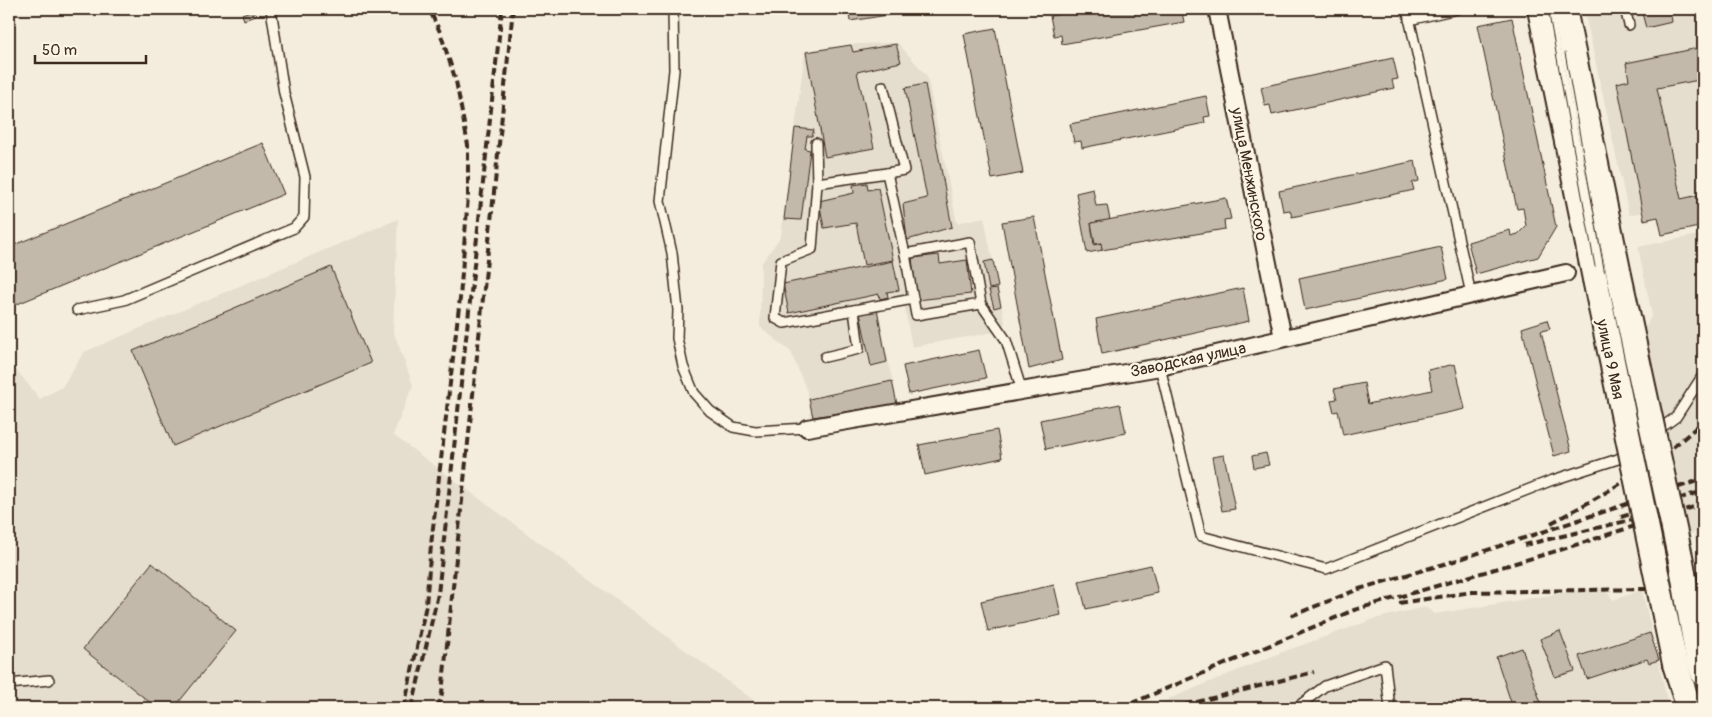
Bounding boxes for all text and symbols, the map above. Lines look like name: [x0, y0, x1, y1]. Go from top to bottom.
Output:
scale bar: [35, 32, 146, 64]
text: 50 m: [42, 41, 77, 60]
street label: улица Менжинского: [1226, 105, 1272, 243]
street label: улица 9 Мая: [1592, 316, 1628, 401]
street label: Заводская улица: [1129, 338, 1248, 382]

